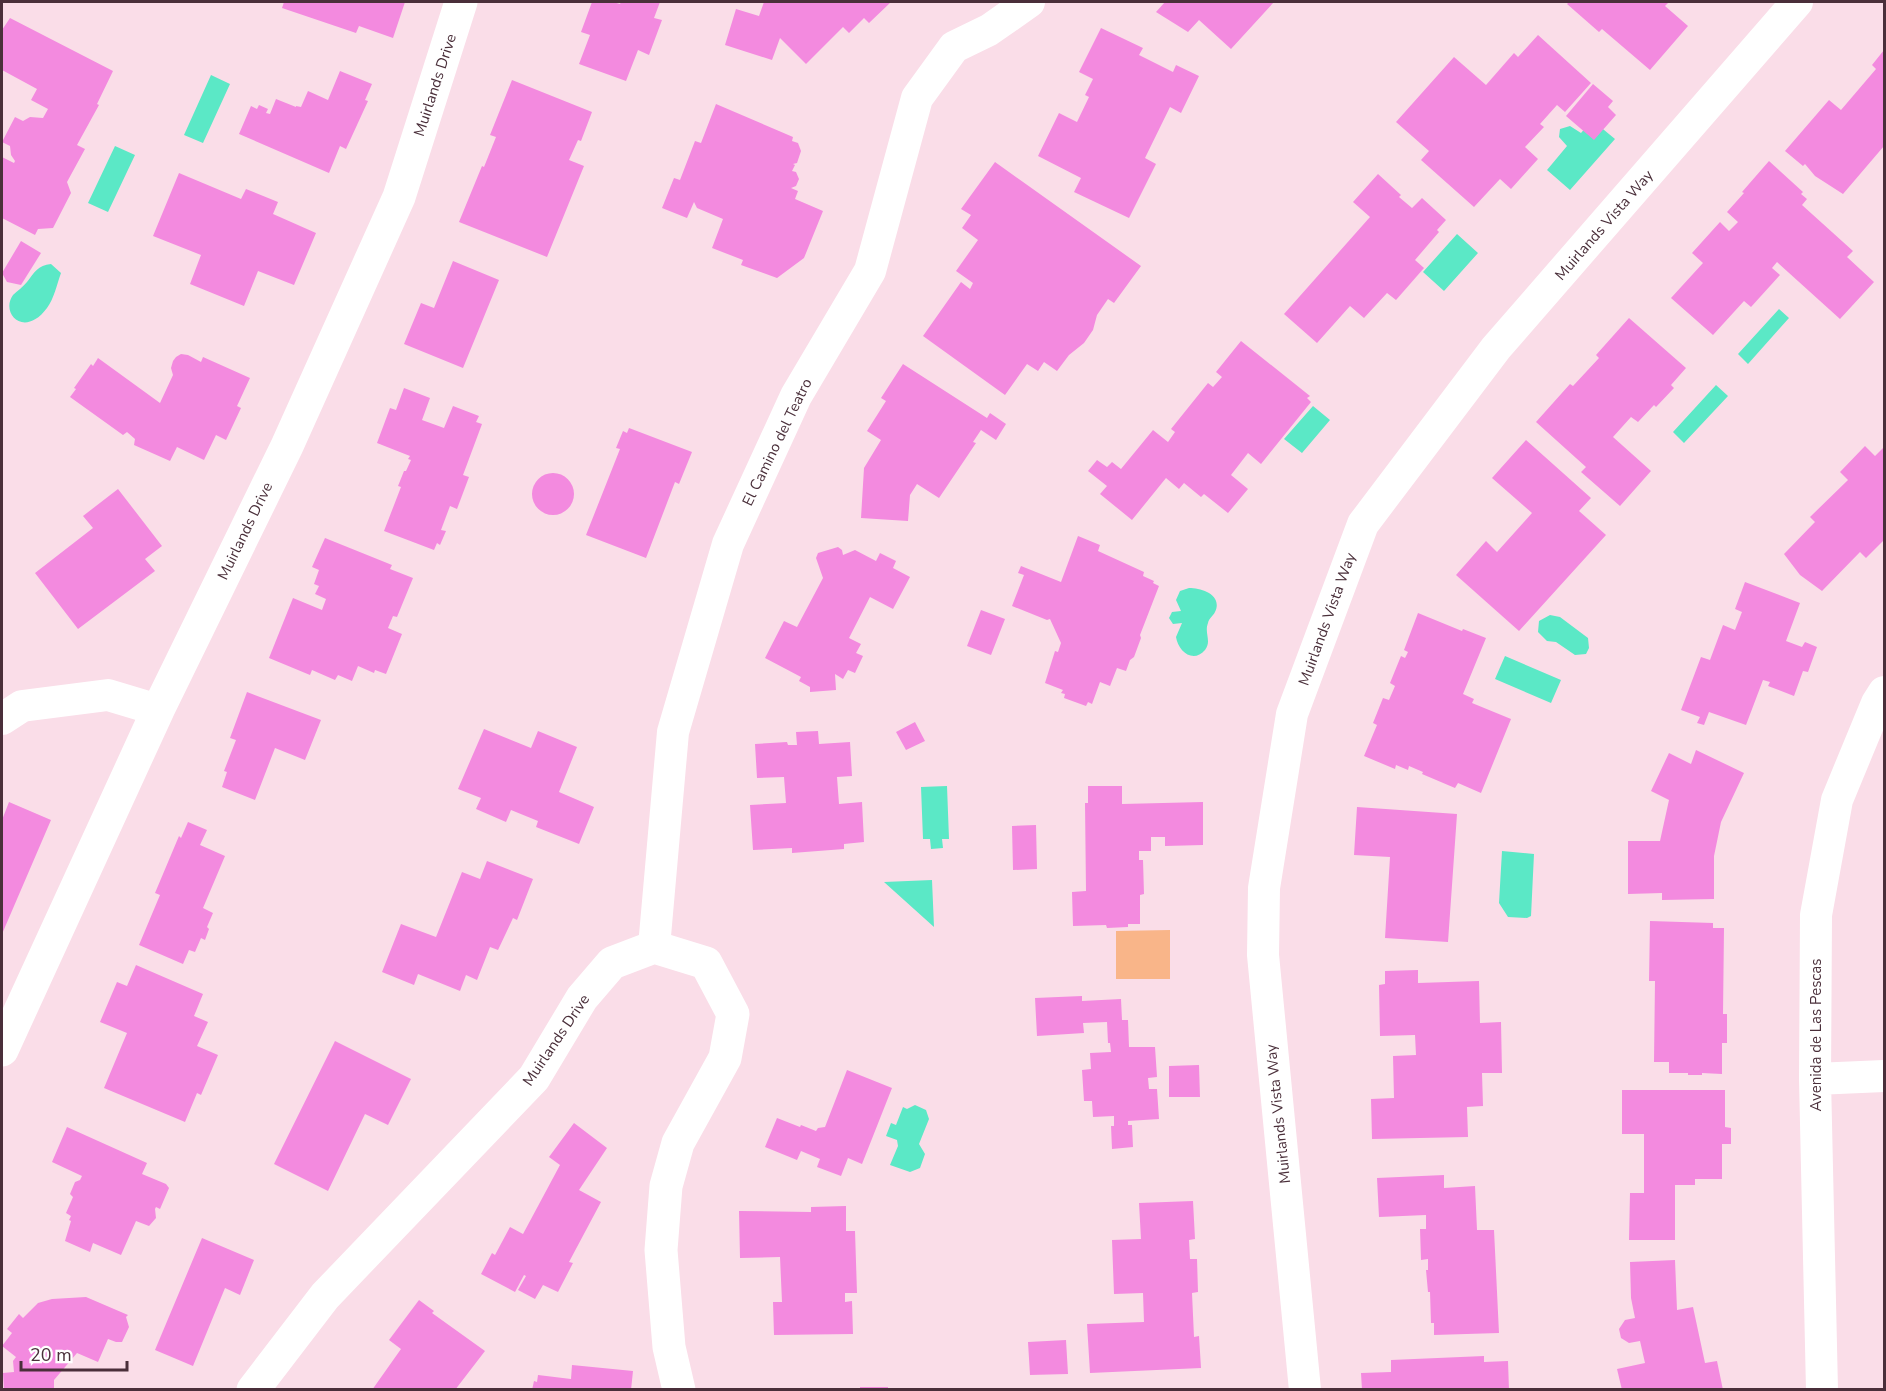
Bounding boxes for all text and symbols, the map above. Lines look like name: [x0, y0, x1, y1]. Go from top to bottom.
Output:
street label: Muirlands Drive: [409, 31, 461, 139]
street label: Muirlands Vista Way: [1551, 165, 1658, 284]
street label: El Camino del Teatro: [737, 375, 817, 509]
street label: Muirlands Drive: [213, 479, 277, 583]
street label: Muirlands Vista Way: [1294, 550, 1360, 688]
street label: Avenida de Las Pescas: [1806, 959, 1826, 1111]
street label: Muirlands Drive: [518, 990, 594, 1090]
street label: Muirlands Vista Way: [1261, 1043, 1295, 1185]
scale bar: [21, 1334, 128, 1372]
text: 20 m: [30, 1343, 72, 1367]

